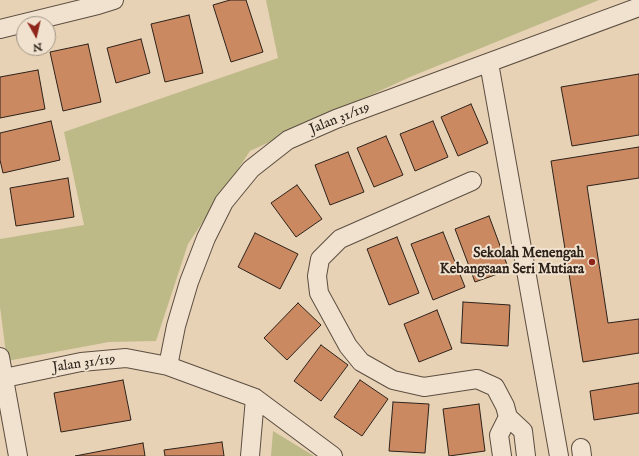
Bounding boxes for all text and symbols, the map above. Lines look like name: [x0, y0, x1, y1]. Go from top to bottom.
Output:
north arrow: [16, 16, 56, 56]
text: N: [32, 39, 43, 54]
street label: Jalan 31/119: [307, 99, 373, 139]
place label: Sekolah Menengah Kebangsaan Seri Mutiara: [440, 246, 584, 278]
marker: Sekolah Menengah Kebangsaan Seri Mutiara: [587, 257, 597, 267]
street label: Jalan 31/119: [51, 351, 117, 377]

